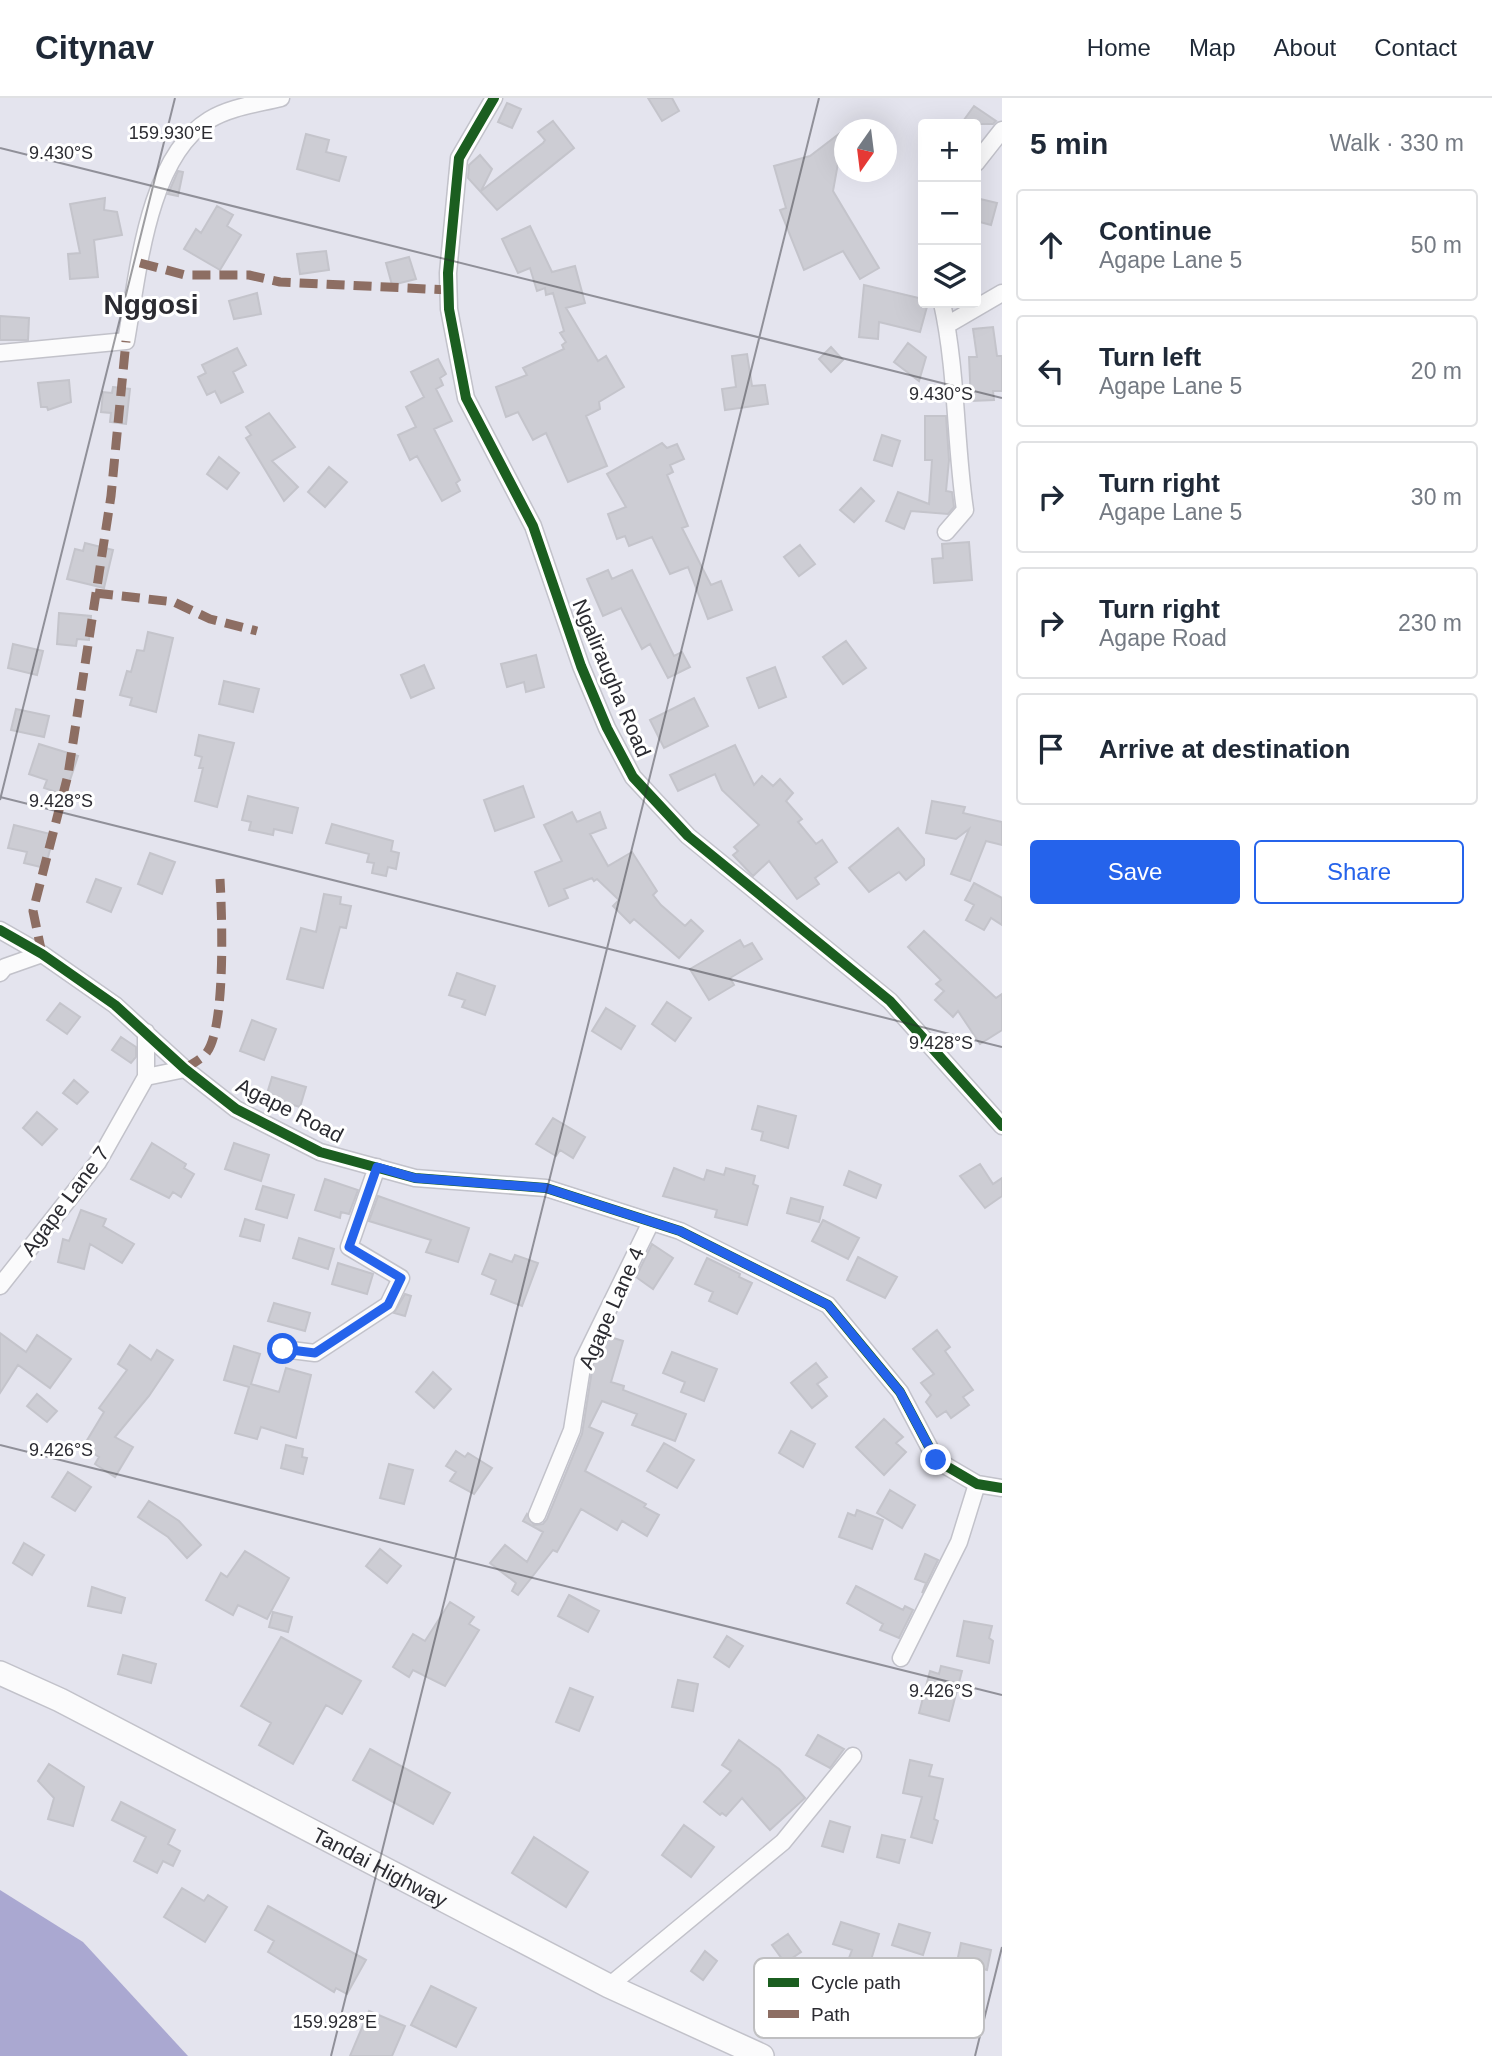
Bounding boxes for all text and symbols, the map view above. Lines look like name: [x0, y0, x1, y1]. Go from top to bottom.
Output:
text: Citynav: [35, 29, 154, 66]
text: Home: [1087, 34, 1151, 61]
text: Map: [1189, 34, 1236, 61]
text: About: [1274, 34, 1336, 61]
text: Contact: [1374, 34, 1457, 61]
north arrow: [834, 119, 897, 182]
map controls: [918, 119, 981, 308]
button: +: [918, 119, 981, 182]
text: 159.930°E: [129, 123, 213, 143]
text: 5 min: [1030, 127, 1108, 160]
text: Walk · 330 m: [1329, 130, 1464, 156]
text: 9.430°S: [29, 143, 93, 163]
button: −: [918, 182, 981, 245]
text: Continue: [1099, 216, 1212, 246]
icon: ahead: [1032, 226, 1070, 264]
text: 50 m: [1411, 232, 1462, 258]
button: layers: [918, 245, 981, 308]
text: Agape Lane 5: [1099, 247, 1242, 273]
district label: Nggosi: [104, 289, 198, 320]
text: Turn left: [1099, 342, 1201, 372]
icon: left: [1032, 352, 1070, 390]
text: 20 m: [1411, 358, 1462, 384]
text: Agape Lane 5: [1099, 373, 1242, 399]
text: 9.430°S: [909, 384, 973, 404]
text: Turn right: [1099, 468, 1220, 498]
icon: right: [1032, 478, 1070, 516]
text: 30 m: [1411, 484, 1462, 510]
text: Agape Lane 5: [1099, 499, 1242, 525]
text: Turn right: [1099, 594, 1220, 624]
street label: Ngaliraugha Road: [568, 596, 656, 760]
icon: right: [1032, 604, 1070, 642]
text: 230 m: [1398, 610, 1462, 636]
text: Agape Road: [1099, 625, 1227, 651]
icon: arrive: [1032, 730, 1070, 768]
text: Arrive at destination: [1099, 734, 1350, 764]
text: 9.428°S: [29, 791, 93, 811]
button: Save: [1030, 840, 1240, 904]
button: Share: [1254, 840, 1464, 904]
text: 9.428°S: [909, 1033, 973, 1053]
street label: Agape Road: [233, 1073, 347, 1147]
street label: Agape Lane 7: [16, 1142, 114, 1260]
street label: Agape Lane 4: [574, 1243, 648, 1372]
route start: [267, 1333, 298, 1364]
text: 9.426°S: [29, 1440, 93, 1460]
route end: [920, 1444, 951, 1475]
text: 9.426°S: [909, 1681, 973, 1701]
street label: Tandai Highway: [309, 1822, 452, 1912]
legend: [754, 1958, 984, 2038]
text: Cycle path: [811, 1972, 901, 1993]
text: Path: [811, 2004, 850, 2025]
text: 159.928°E: [293, 2012, 377, 2032]

